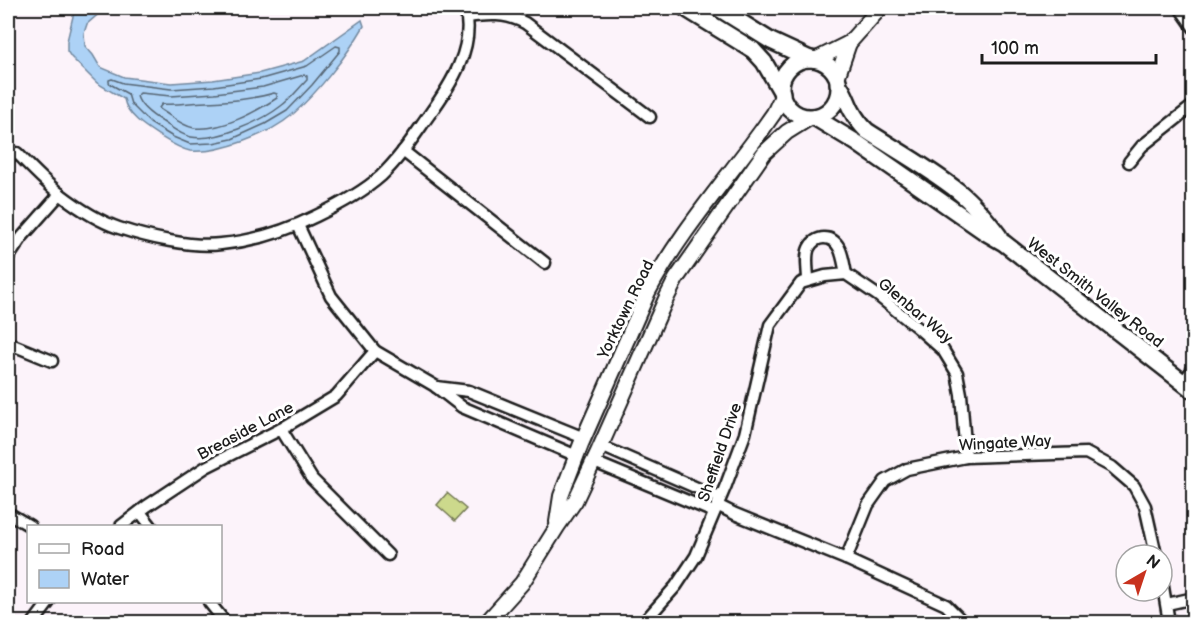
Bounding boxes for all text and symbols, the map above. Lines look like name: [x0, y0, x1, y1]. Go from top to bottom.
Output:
scale bar: [982, 27, 1156, 65]
text: 100 m: [991, 38, 1039, 59]
street label: West Smith Valley Road: [1023, 234, 1167, 352]
street label: Yorktown Road: [594, 257, 658, 363]
street label: Glenbar Way: [874, 274, 957, 348]
street label: Breaside Lane: [194, 398, 297, 465]
street label: Sheffield Drive: [695, 400, 746, 504]
street label: Wingate Way: [958, 432, 1053, 455]
legend: [27, 525, 222, 603]
text: Road: [81, 539, 125, 560]
north arrow: [1114, 543, 1174, 603]
text: N: [1142, 551, 1163, 574]
text: Water: [81, 569, 129, 590]

